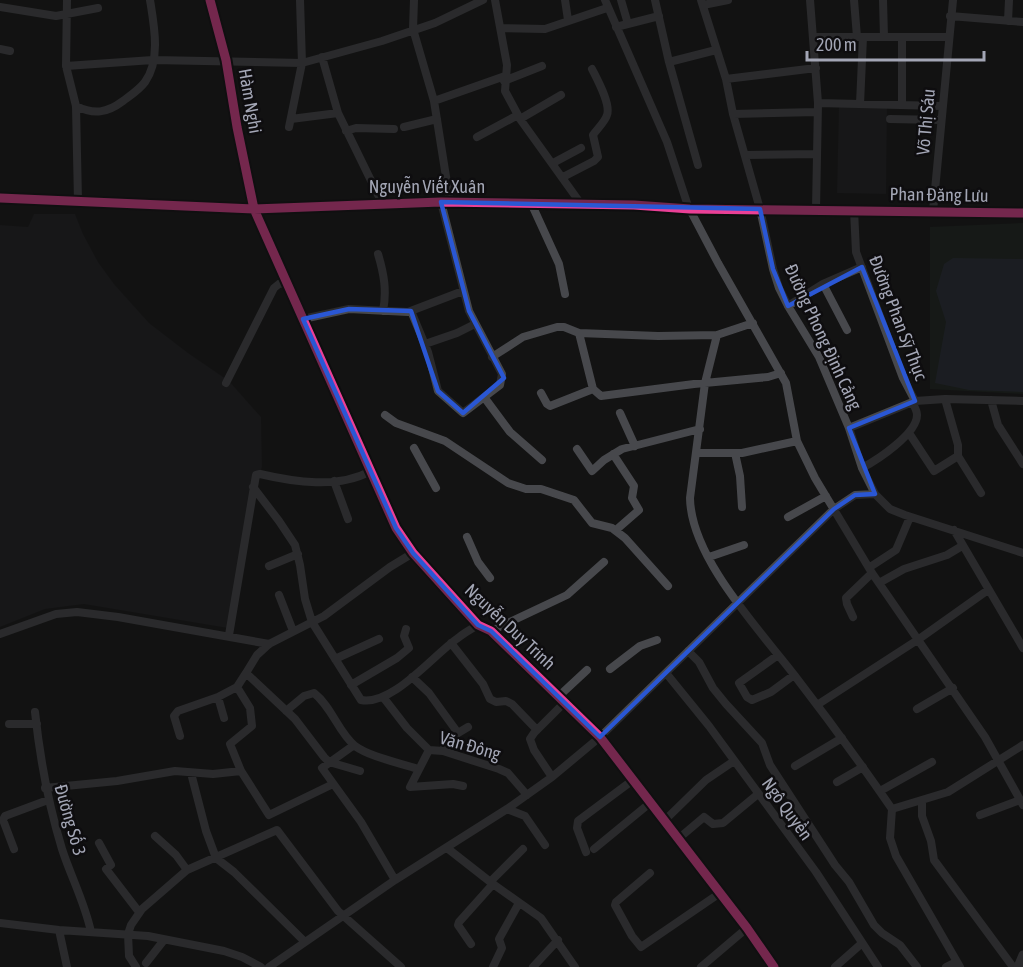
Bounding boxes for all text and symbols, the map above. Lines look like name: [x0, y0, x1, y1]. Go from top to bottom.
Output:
scale bar: [807, 24, 984, 62]
text: 200 m: [816, 34, 857, 55]
street label: Hàm Nghi: [234, 67, 267, 135]
street label: Võ Thị Sáu: [912, 88, 939, 156]
street label: Nguyễn Viết Xuân: [369, 175, 485, 197]
street label: Phan Đăng Lưu: [889, 183, 989, 206]
street label: Đường Phan Sỹ Thục: [865, 252, 932, 384]
street label: Đường Phong Định Cảng: [781, 261, 867, 413]
street label: Nguyễn Duy Trinh: [461, 579, 560, 674]
street label: Văn Đông: [437, 727, 503, 764]
street label: Ngô Quyền: [758, 773, 818, 844]
street label: Đường Số 3: [50, 782, 92, 858]

